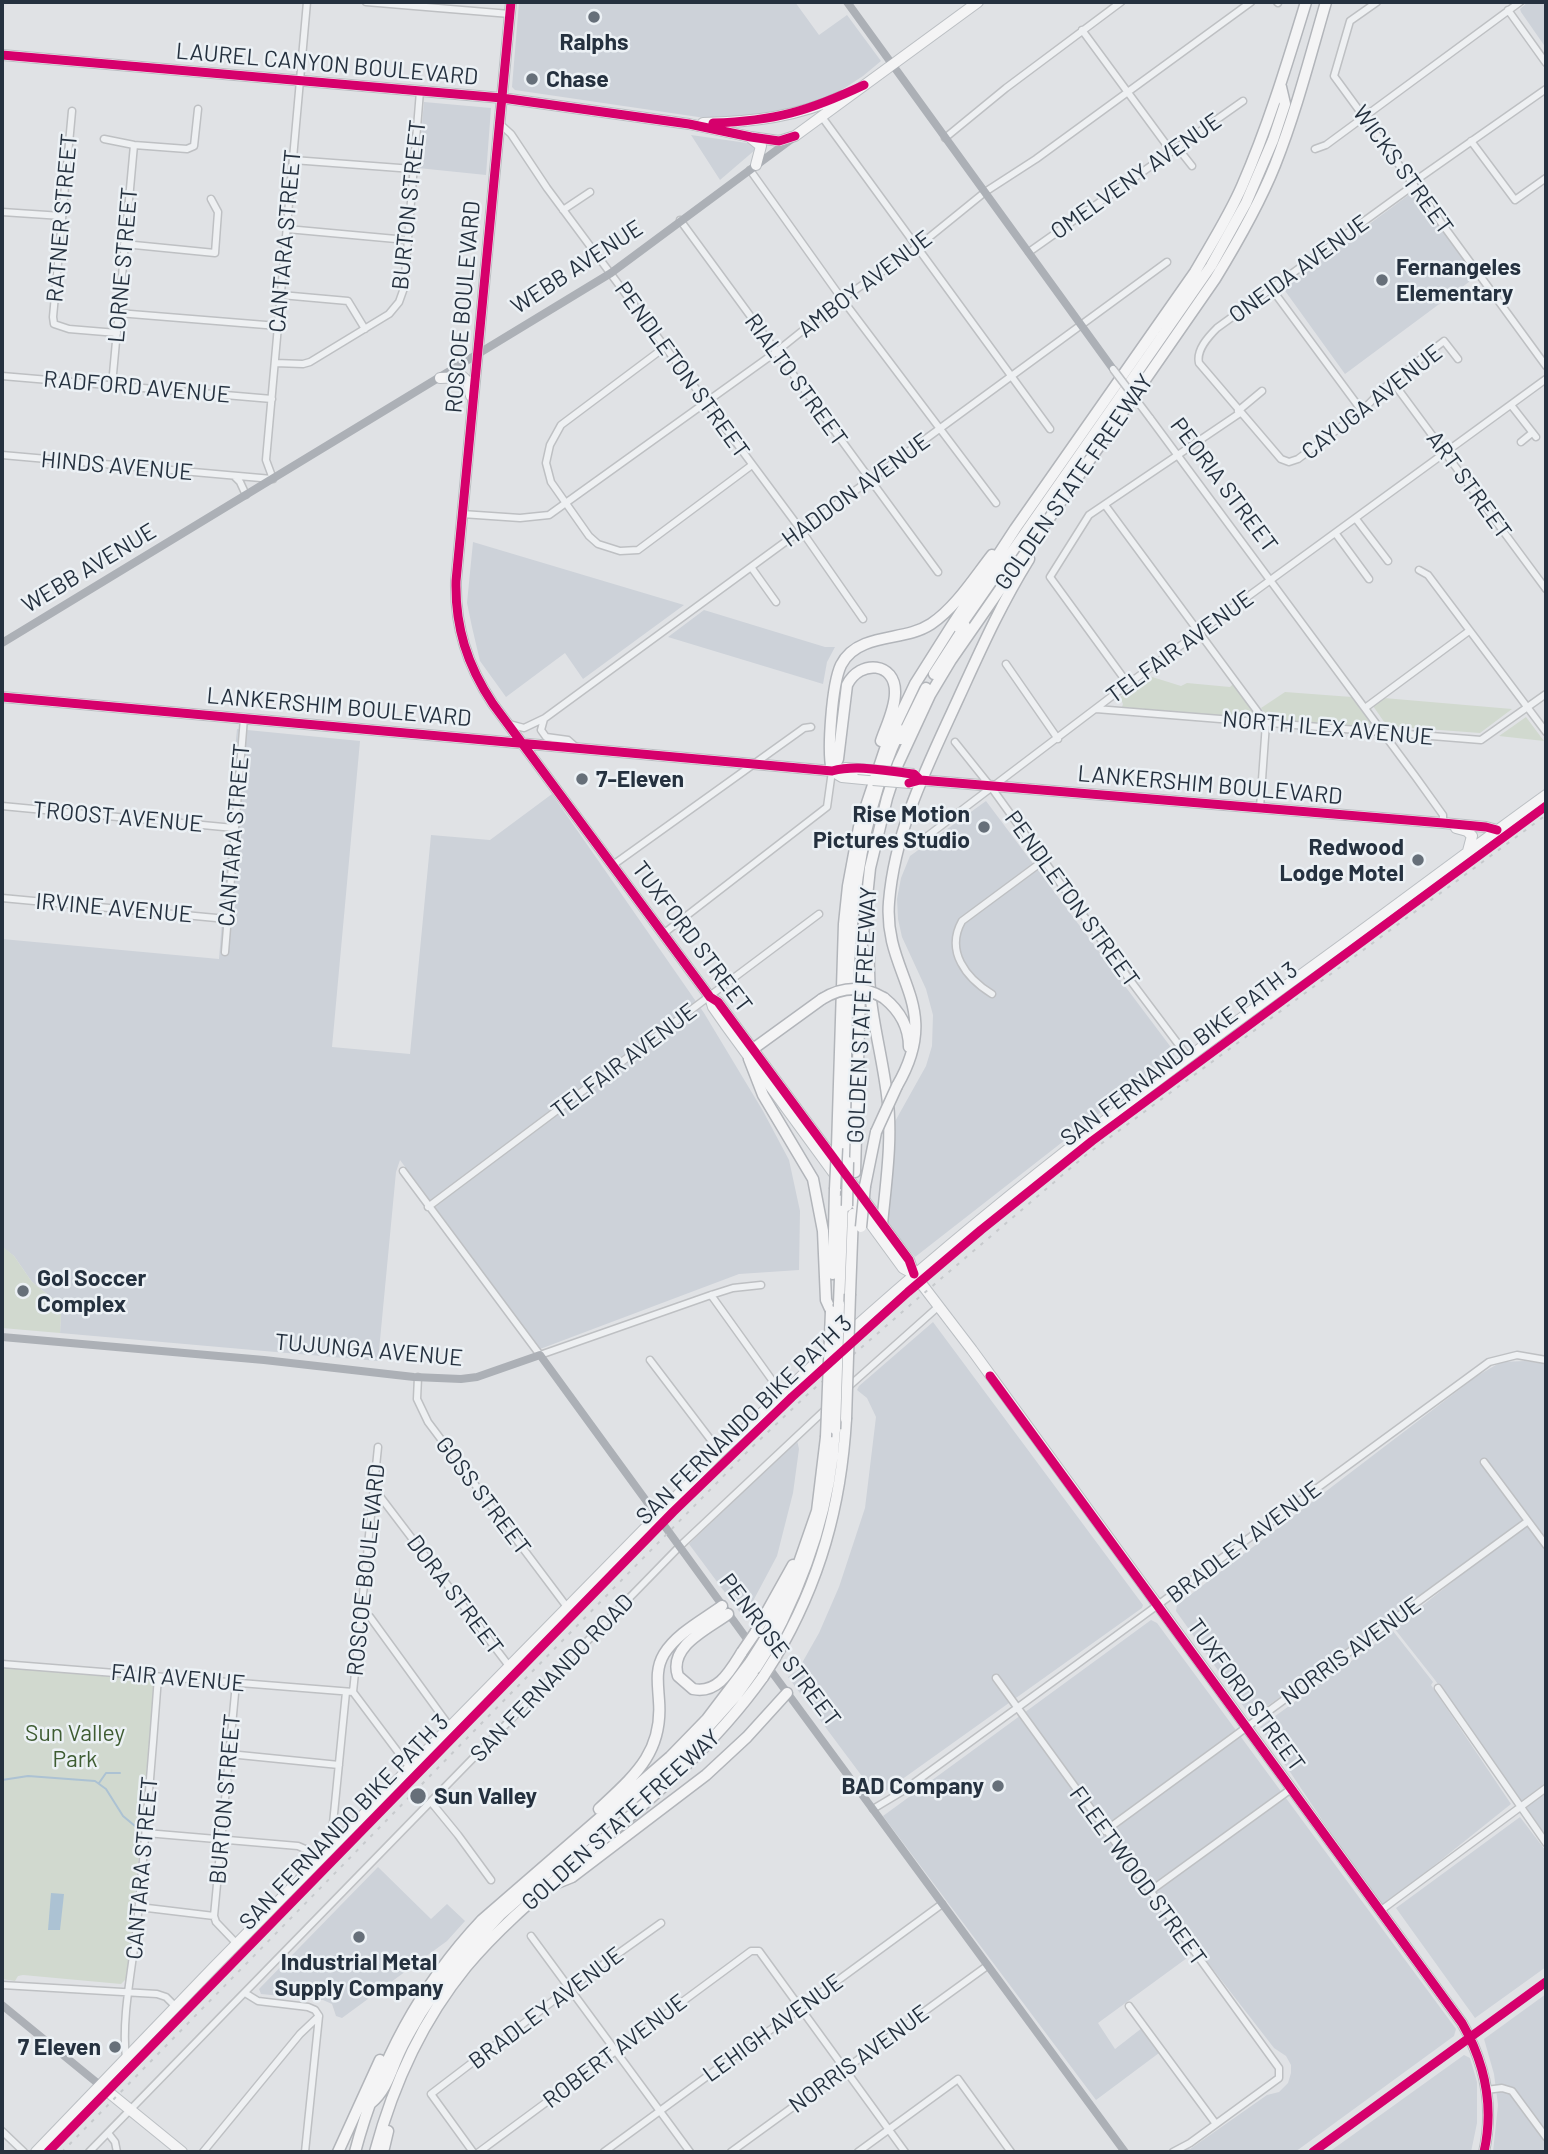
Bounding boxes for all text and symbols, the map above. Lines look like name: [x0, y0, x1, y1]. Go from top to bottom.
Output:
marker: Ralphs: [586, 9, 602, 25]
place label: Ralphs: [559, 28, 629, 56]
street label: LAUREL CANYON BOULEVARD: [175, 37, 479, 91]
place label: Chase: [546, 65, 609, 93]
marker: Chase: [524, 71, 540, 87]
street label: WICKS STREET: [1347, 100, 1459, 240]
street label: OMELVENY AVENUE: [1045, 107, 1227, 245]
street label: BURTON STREET: [386, 119, 432, 291]
street label: RATNER STREET: [41, 132, 83, 304]
street label: CANTARA STREET: [263, 148, 307, 334]
street label: LORNE STREET: [102, 186, 144, 344]
street label: ROSCOE BOULEVARD: [440, 200, 486, 414]
street label: ONEIDA AVENUE: [1224, 209, 1374, 329]
street label: WEBB AVENUE: [506, 214, 648, 320]
street label: AMBOY AVENUE: [792, 225, 938, 343]
place label: Fernangeles Elementary: [1396, 253, 1521, 307]
marker: Fernangeles Elementary: [1374, 272, 1390, 288]
street label: PENDLETON STREET: [609, 276, 755, 464]
street label: RIALTO STREET: [739, 308, 853, 452]
street label: CAYUGA AVENUE: [1296, 339, 1448, 465]
street label: RADFORD AVENUE: [42, 365, 232, 409]
street label: GOLDEN STATE FREEWAY: [989, 369, 1159, 595]
street label: PEORIA STREET: [1164, 412, 1284, 558]
street label: ART STREET: [1421, 426, 1517, 544]
street label: HADDON AVENUE: [777, 427, 935, 553]
street label: HINDS AVENUE: [40, 446, 194, 486]
street label: WEBB AVENUE: [17, 517, 161, 619]
street label: TELFAIR AVENUE: [1101, 584, 1259, 710]
street label: LANKERSHIM BOULEVARD: [206, 682, 472, 732]
street label: NORTH ILEX AVENUE: [1221, 705, 1435, 751]
street label: CANTARA STREET: [212, 742, 256, 928]
street label: LANKERSHIM BOULEVARD: [1077, 760, 1343, 810]
place label: 7-Eleven: [596, 765, 684, 793]
marker: 7-Eleven: [574, 771, 590, 787]
street label: TROOST AVENUE: [32, 796, 204, 838]
place label: Rise Motion Pictures Studio: [813, 800, 970, 854]
street label: PENDLETON STREET: [999, 805, 1145, 993]
marker: Rise Motion Pictures Studio: [976, 819, 992, 835]
place label: Redwood Lodge Motel: [1279, 833, 1404, 887]
marker: Redwood Lodge Motel: [1410, 852, 1426, 868]
street label: TUXFORD STREET: [626, 856, 758, 1018]
street label: GOLDEN STATE FREEWAY: [841, 886, 883, 1144]
street label: IRVINE AVENUE: [34, 887, 194, 929]
street label: SAN FERNANDO BIKE PATH 3: [1055, 956, 1303, 1152]
street label: TELFAIR AVENUE: [546, 997, 702, 1125]
place label: Gol Soccer Complex: [37, 1264, 146, 1318]
marker: Gol Soccer Complex: [15, 1283, 31, 1299]
street label: SAN FERNANDO BIKE PATH 3: [630, 1310, 858, 1530]
street label: TUJUNGA AVENUE: [274, 1328, 464, 1372]
street label: GOSS STREET: [430, 1431, 536, 1561]
street label: ROSCOE BOULEVARD: [341, 1463, 391, 1677]
street label: BRADLEY AVENUE: [1161, 1475, 1327, 1609]
street label: DORA STREET: [401, 1530, 509, 1660]
street label: PENROSE STREET: [713, 1568, 847, 1732]
street label: SAN FERNANDO ROAD: [465, 1588, 639, 1768]
street label: NORRIS AVENUE: [1276, 1591, 1426, 1711]
street label: TUXFORD STREET: [1181, 1613, 1311, 1777]
street label: FAIR AVENUE: [110, 1658, 246, 1698]
street label: SAN FERNANDO BIKE PATH 3: [234, 1708, 454, 1936]
street label: BURTON STREET: [204, 1713, 246, 1885]
park label: Sun Valley Park: [25, 1719, 125, 1773]
street label: GOLDEN STATE FREEWAY: [516, 1724, 726, 1916]
place label: BAD Company: [842, 1772, 984, 1800]
street label: CANTARA STREET: [120, 1775, 164, 1961]
marker: BAD Company: [990, 1778, 1006, 1794]
street label: FLEETWOOD STREET: [1064, 1781, 1212, 1971]
place label: Sun Valley: [434, 1782, 537, 1810]
marker: Sun Valley: [408, 1786, 428, 1806]
marker: Industrial Metal Supply Company: [351, 1929, 367, 1945]
street label: BRADLEY AVENUE: [463, 1941, 629, 2075]
place label: Industrial Metal Supply Company: [274, 1948, 444, 2002]
street label: LEHIGH AVENUE: [698, 1968, 848, 2088]
street label: ROBERT AVENUE: [538, 1988, 692, 2114]
street label: NORRIS AVENUE: [784, 1999, 934, 2119]
place label: 7 Eleven: [18, 2033, 101, 2061]
marker: 7 Eleven: [107, 2039, 123, 2055]

